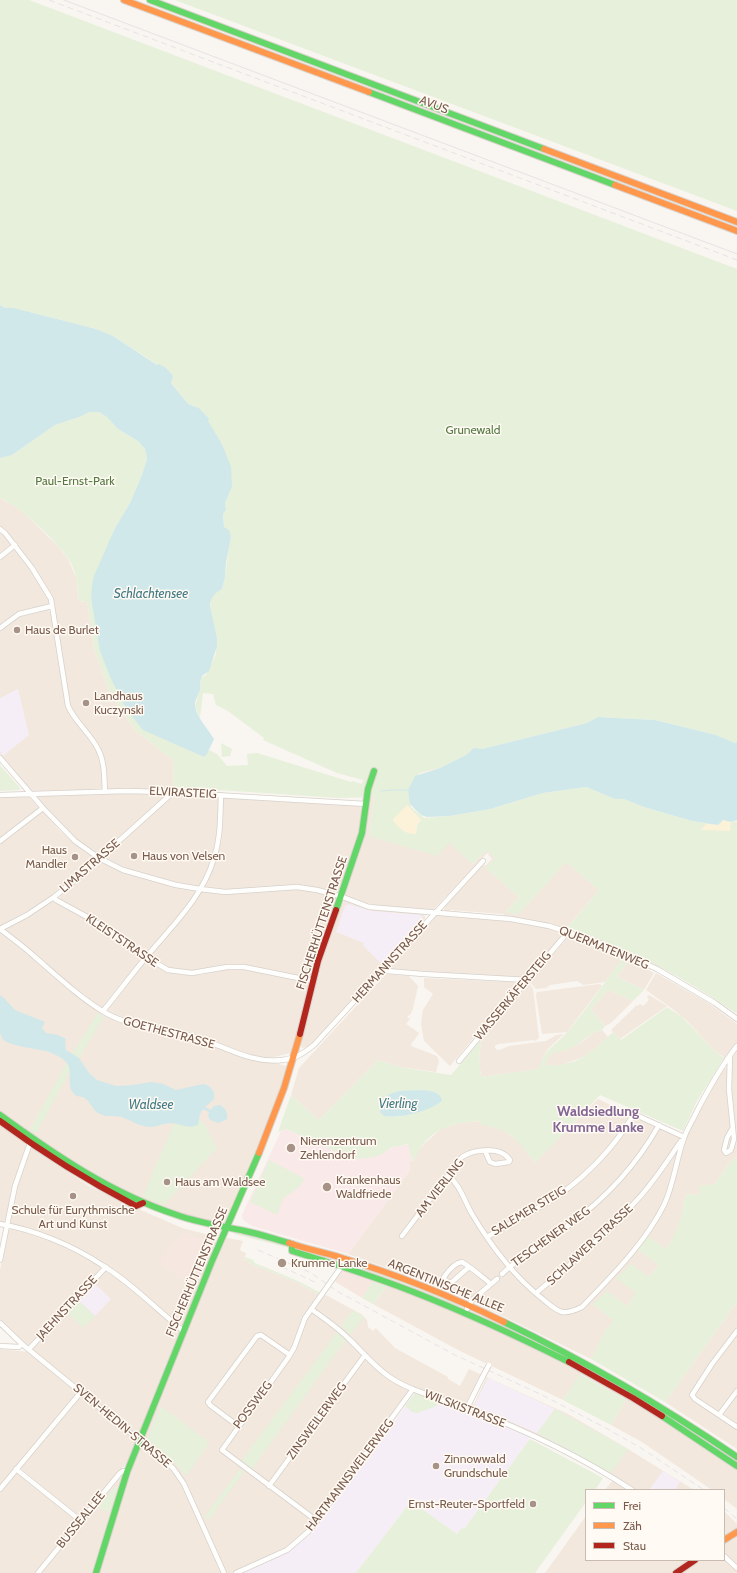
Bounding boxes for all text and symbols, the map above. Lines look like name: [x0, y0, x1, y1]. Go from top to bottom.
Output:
street label: AVUS: [418, 93, 450, 117]
park label: Grunewald: [446, 423, 500, 437]
park label: Paul-Ernst-Park: [35, 474, 115, 488]
water label: Schlachtensee: [114, 586, 188, 602]
place label: Haus de Burlet: [25, 623, 99, 637]
marker: Haus de Burlet: [12, 625, 22, 635]
place label: Landhaus Kuczynski: [94, 689, 144, 717]
marker: Landhaus Kuczynski: [81, 698, 91, 708]
street label: ELVIRASTEIG: [149, 784, 217, 802]
street label: LIMASTRASSE: [57, 836, 123, 896]
place label: Haus Mandler: [25, 843, 67, 871]
place label: Haus von Velsen: [142, 849, 225, 863]
marker: Haus von Velsen: [129, 851, 139, 861]
marker: Haus Mandler: [70, 852, 80, 862]
street label: FISCHERHÜTTENSTRASSE: [294, 854, 350, 992]
street label: KLEISTSTRASSE: [83, 911, 161, 971]
street label: HERMANNSTRASSE: [349, 918, 431, 1006]
street label: QUERMATENWEG: [557, 923, 651, 973]
street label: WASSERKÄFERSTEIG: [472, 949, 554, 1043]
street label: GOETHESTRASSE: [122, 1014, 216, 1052]
water label: Vierling: [379, 1096, 417, 1112]
water label: Waldsee: [129, 1097, 173, 1113]
district label: Waldsiedlung Krumme Lanke: [552, 1104, 644, 1136]
place label: Nierenzentrum Zehlendorf: [300, 1134, 376, 1162]
marker: Nierenzentrum Zehlendorf: [285, 1142, 297, 1154]
street label: AM VIERLING: [413, 1156, 467, 1220]
place label: Krankenhaus Waldfriede: [336, 1173, 400, 1201]
place label: Haus am Waldsee: [175, 1175, 265, 1189]
marker: Haus am Waldsee: [162, 1177, 172, 1187]
marker: Krankenhaus Waldfriede: [321, 1181, 333, 1193]
street label: SALEMER STEIG: [489, 1183, 569, 1239]
marker: Schule für Eurythmische Art und Kunst: [68, 1191, 78, 1201]
street label: SCHLAWER STRASSE: [544, 1201, 636, 1289]
place label: Schule für Eurythmische Art und Kunst: [12, 1203, 134, 1231]
street label: TESCHENER WEG: [509, 1204, 593, 1270]
street label: FISCHERHÜTTENSTRASSE: [163, 1205, 231, 1339]
place label: Krumme Lanke: [291, 1256, 367, 1270]
street label: ARGENTINISCHE ALLEE: [386, 1256, 506, 1316]
marker: Krumme Lanke: [276, 1257, 288, 1269]
street label: JAEHNSTRASSE: [34, 1273, 100, 1343]
street label: POSSWEG: [230, 1378, 276, 1432]
street label: ZINSWEILERWEG: [284, 1380, 350, 1462]
street label: SVEN-HEDIN-STRASSE: [70, 1381, 174, 1471]
street label: WILSKISTRASSE: [422, 1387, 508, 1431]
street label: HARTMANNSWEILERWEG: [303, 1416, 397, 1534]
place label: Zinnowwald Grundschule: [444, 1452, 508, 1480]
marker: Zinnowwald Grundschule: [431, 1461, 441, 1471]
street label: BUSSEALLEE: [54, 1489, 108, 1551]
legend: [585, 1489, 725, 1561]
place label: Ernst-Reuter-Sportfeld: [408, 1497, 525, 1511]
text: Frei: [623, 1498, 641, 1513]
marker: Ernst-Reuter-Sportfeld: [528, 1499, 538, 1509]
text: Zäh: [623, 1518, 642, 1533]
text: Stau: [623, 1538, 646, 1553]

